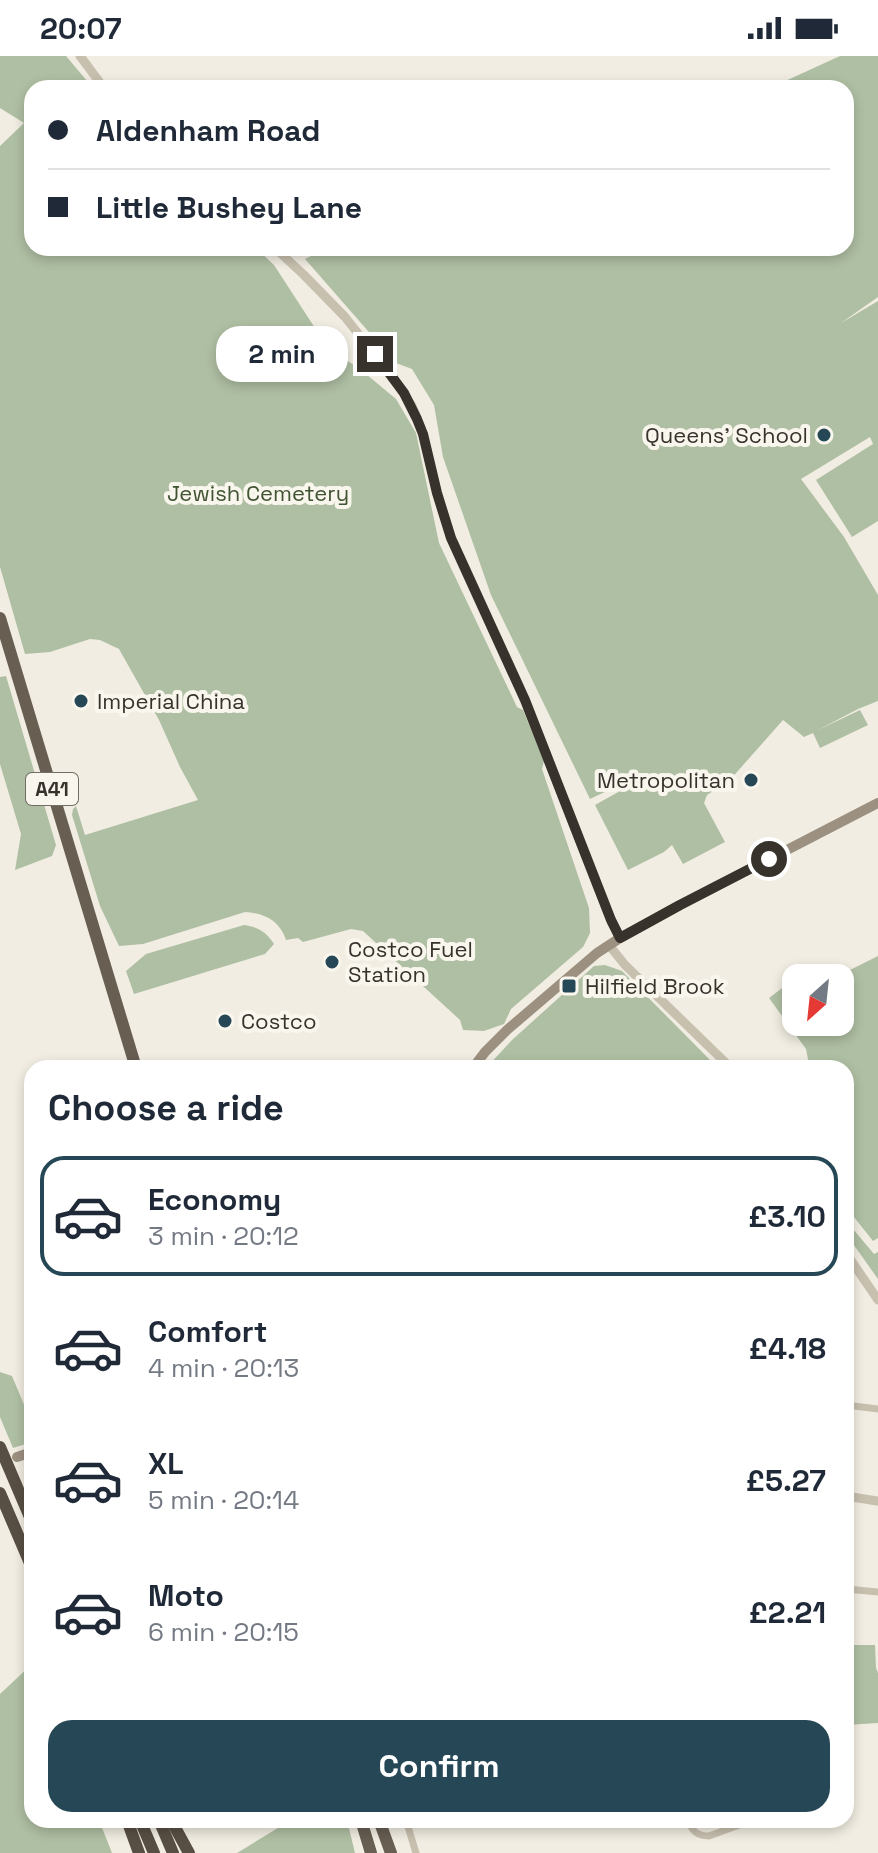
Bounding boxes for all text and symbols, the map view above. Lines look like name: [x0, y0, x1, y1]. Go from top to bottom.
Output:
text: 20:07: [40, 9, 122, 48]
text: Aldenham Road: [96, 111, 321, 150]
text: Little Bushey Lane: [96, 188, 362, 227]
callout: 2 min: [215, 326, 347, 382]
route end: [357, 336, 393, 372]
text: 2 min: [248, 337, 316, 371]
place label: Queens' School: [645, 421, 808, 449]
marker: Queens' School: [815, 426, 833, 444]
park label: Jewish Cemetery: [167, 479, 349, 507]
place label: Imperial China: [97, 687, 245, 715]
marker: Imperial China: [72, 692, 90, 710]
place label: Metropolitan: [597, 766, 735, 794]
marker: Metropolitan: [742, 771, 760, 789]
road number: A41: [26, 773, 78, 805]
route start: [751, 841, 787, 877]
place label: Costco Fuel Station: [348, 935, 473, 988]
marker: Costco Fuel Station: [323, 953, 341, 971]
north arrow: [782, 964, 854, 1036]
map controls: [782, 964, 854, 1036]
place label: Hilfield Brook: [585, 972, 725, 1000]
marker: Hilfield Brook: [560, 977, 578, 995]
place label: Costco: [241, 1007, 317, 1035]
marker: Costco: [216, 1012, 234, 1030]
text: Choose a ride: [48, 1085, 284, 1131]
icon: car: [52, 1180, 124, 1252]
text: Economy: [148, 1180, 281, 1219]
text: £3.10: [748, 1197, 826, 1236]
text: 3 min · 20:12: [148, 1219, 299, 1253]
icon: car: [52, 1312, 124, 1384]
text: Comfort: [148, 1312, 267, 1351]
text: £4.18: [749, 1329, 826, 1368]
text: 4 min · 20:13: [148, 1351, 299, 1385]
icon: car: [52, 1444, 124, 1516]
text: XL: [148, 1444, 184, 1483]
text: £5.27: [746, 1461, 826, 1500]
text: 5 min · 20:14: [148, 1483, 299, 1517]
icon: car: [52, 1576, 124, 1648]
text: Moto: [148, 1576, 224, 1615]
text: £2.21: [749, 1593, 826, 1632]
text: 6 min · 20:15: [148, 1615, 299, 1649]
button: Confirm: [48, 1720, 830, 1812]

